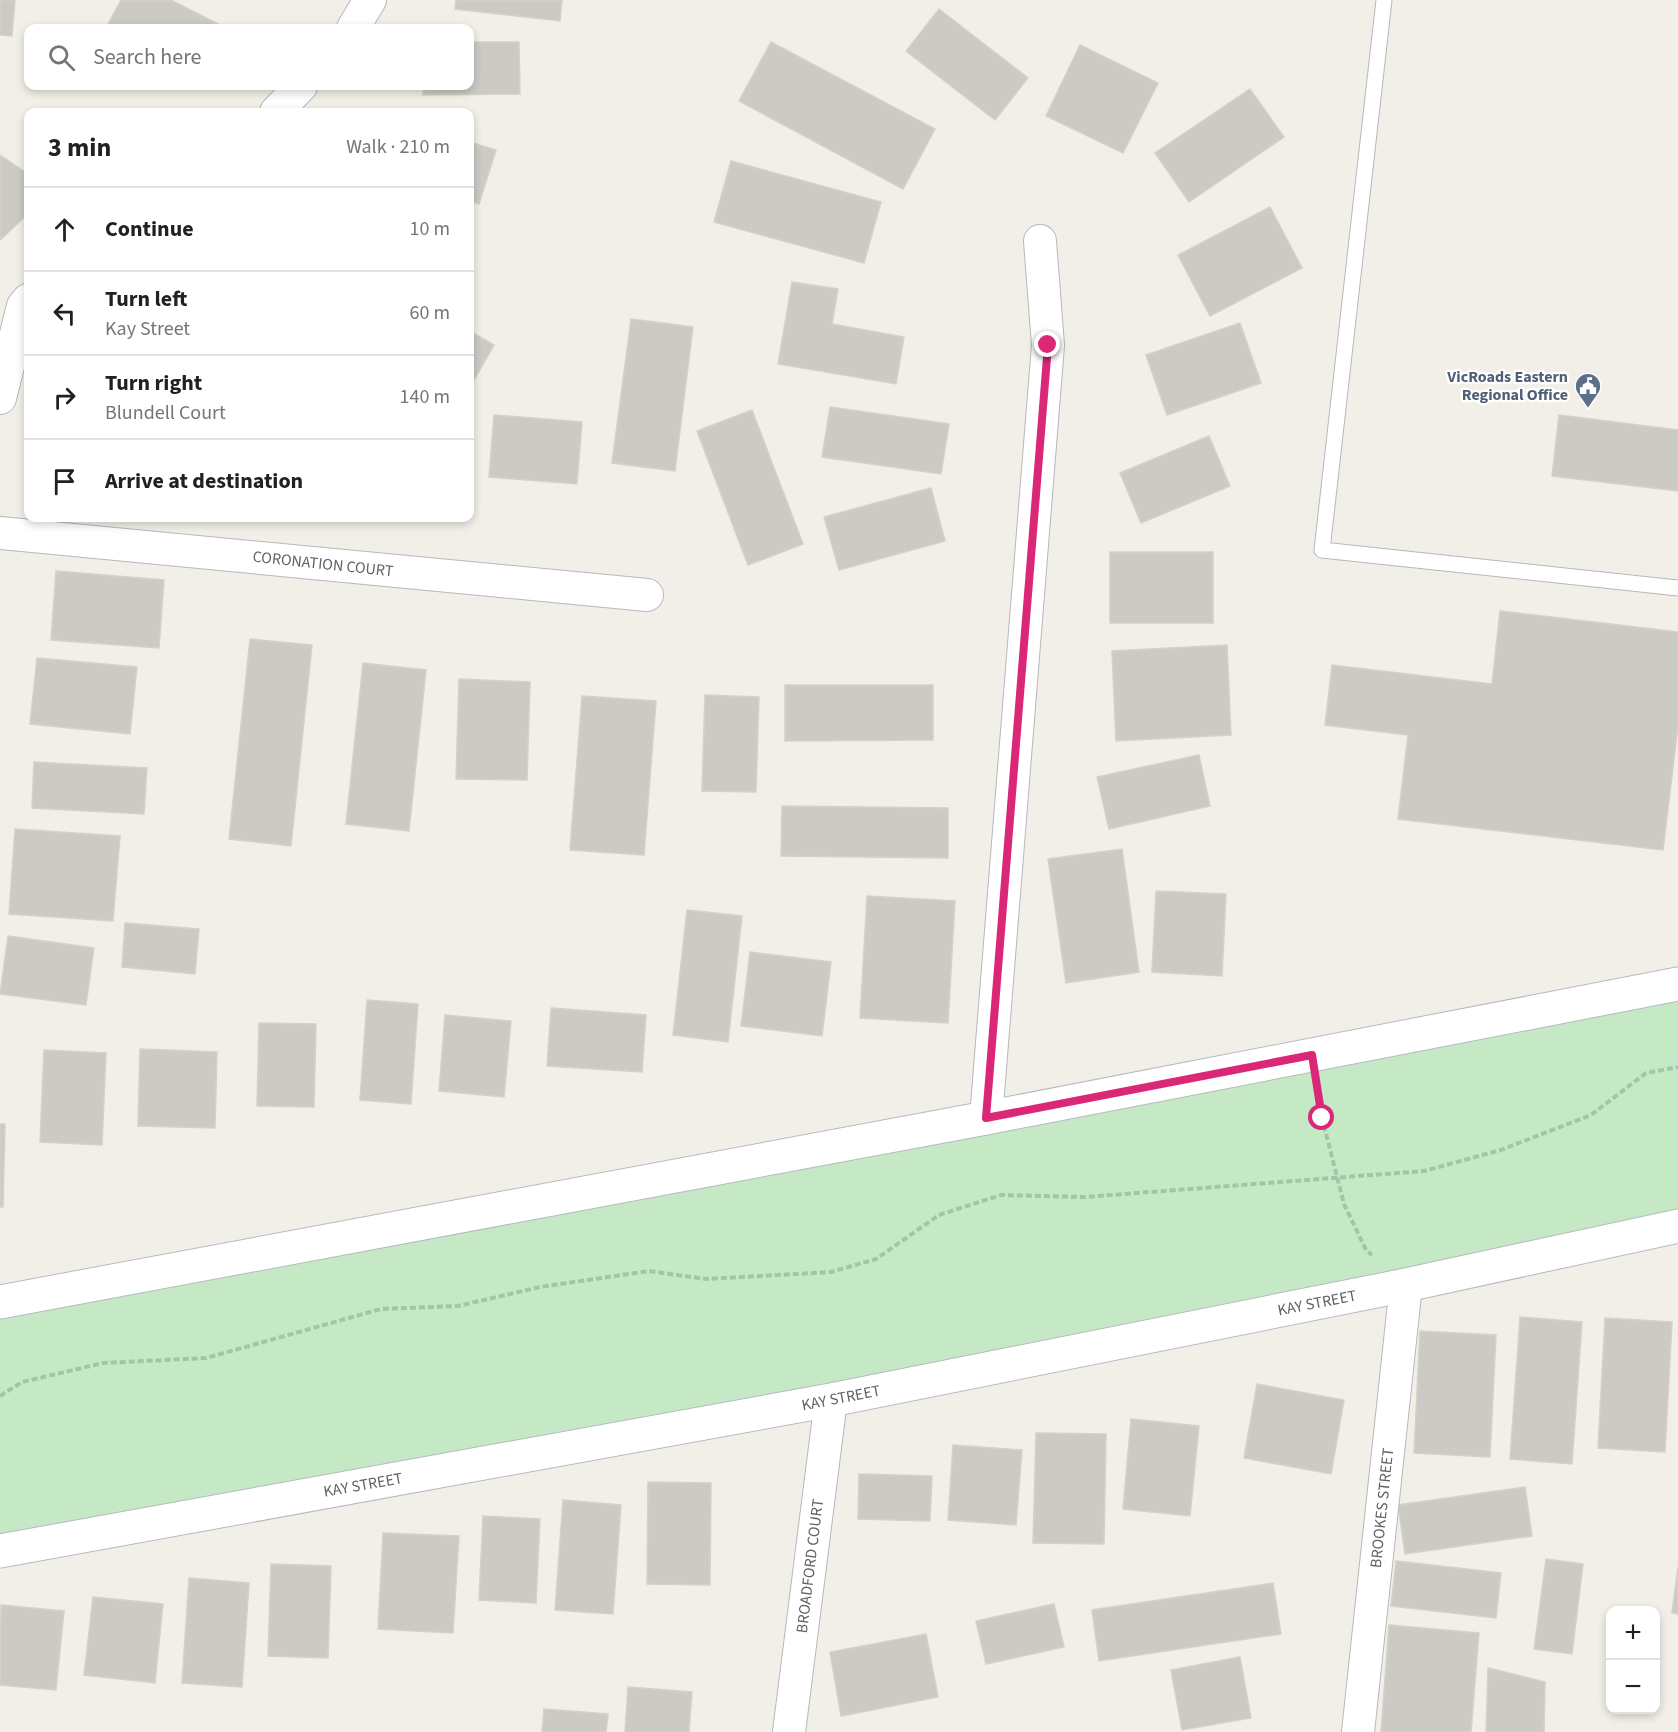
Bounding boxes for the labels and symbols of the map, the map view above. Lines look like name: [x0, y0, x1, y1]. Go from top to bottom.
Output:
route end: [1034, 331, 1060, 357]
place label: VicRoads Eastern Regional Office: [1446, 366, 1568, 406]
public building icon: VicRoads Eastern Regional Office: [1573, 371, 1603, 409]
street label: CORONATION COURT: [252, 546, 395, 582]
route start: [1308, 1104, 1334, 1130]
street label: KAY STREET: [1276, 1285, 1359, 1321]
street label: KAY STREET: [800, 1380, 883, 1416]
street label: BROOKES STREET: [1365, 1446, 1399, 1569]
street label: KAY STREET: [322, 1467, 405, 1503]
street label: BROADFORD COURT: [791, 1497, 829, 1634]

